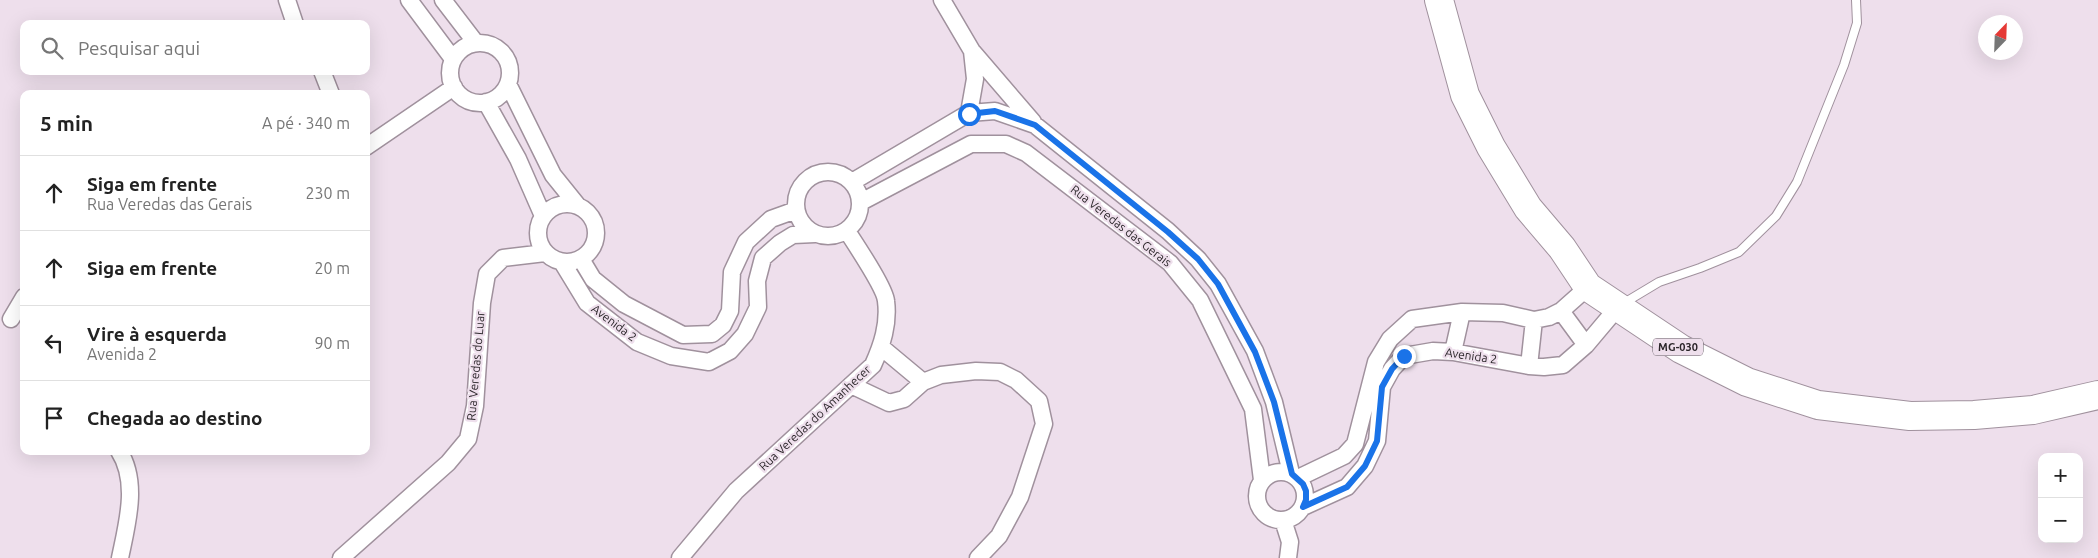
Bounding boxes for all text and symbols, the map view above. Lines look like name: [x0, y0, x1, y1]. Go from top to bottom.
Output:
north arrow: [1978, 15, 2023, 60]
search box: [20, 20, 370, 75]
icon: search: [38, 34, 66, 62]
text: Pesquisar aqui: [78, 37, 200, 59]
route start: [958, 103, 981, 126]
text: 5 min: [40, 111, 93, 135]
text: A pé · 340 m: [262, 114, 350, 132]
text: Siga em frente: [87, 173, 217, 195]
icon: ahead: [40, 179, 68, 207]
street label: Rua Veredas das Gerais: [1068, 182, 1174, 269]
text: 230 m: [305, 184, 350, 202]
text: Rua Veredas das Gerais: [87, 195, 252, 213]
icon: ahead: [40, 254, 68, 282]
text: Siga em frente: [87, 257, 217, 279]
text: 20 m: [314, 259, 350, 277]
street label: Avenida 2: [589, 302, 639, 344]
street label: Rua Veredas do Luar: [464, 310, 487, 421]
text: Vire à esquerda: [87, 323, 227, 345]
icon: left: [40, 329, 68, 357]
text: 90 m: [314, 334, 350, 352]
road number: MG-030: [1653, 338, 1703, 356]
text: Avenida 2: [87, 345, 157, 363]
route end: [1393, 345, 1416, 368]
street label: Avenida 2: [1444, 345, 1498, 366]
street label: Rua Veredas do Amanhecer: [756, 362, 873, 473]
icon: arrive: [40, 404, 68, 432]
text: Chegada ao destino: [87, 407, 263, 429]
map controls: [2038, 453, 2083, 543]
button: +: [2038, 453, 2083, 498]
button: −: [2038, 498, 2083, 543]

